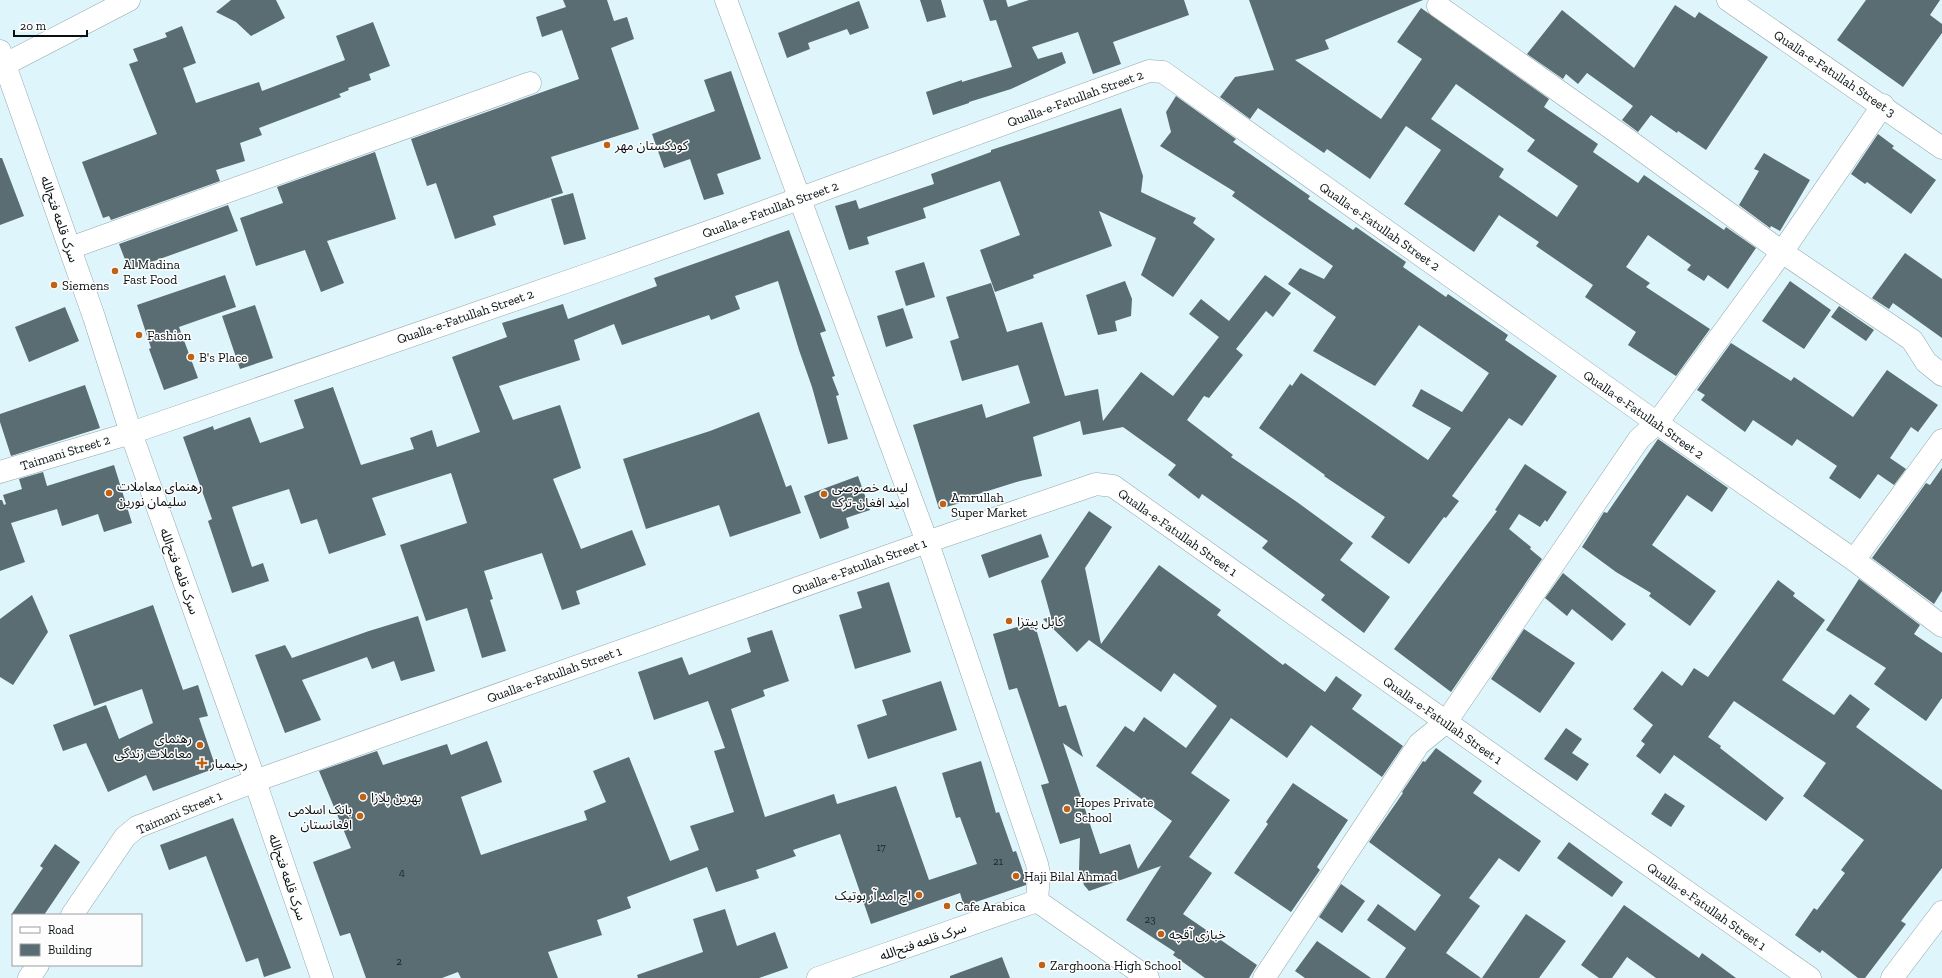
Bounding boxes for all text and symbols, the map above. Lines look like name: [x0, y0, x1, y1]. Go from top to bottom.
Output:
scale bar: [14, 12, 87, 38]
text: 20 m: [20, 19, 47, 33]
street label: Qualla-e-Fatullah Street 3: [1771, 27, 1898, 120]
street label: Qualla-e-Fatullah Street 2: [1005, 67, 1146, 130]
place label: کودکستان مهر: [614, 138, 689, 154]
marker: کودکستان مهر: [602, 140, 612, 150]
street label: سرک قلعه فتح‌الله: [35, 174, 81, 265]
street label: Qualla-e-Fatullah Street 2: [700, 178, 841, 241]
street label: Qualla-e-Fatullah Street 2: [1317, 179, 1443, 274]
place label: Al Madina Fast Food: [123, 257, 181, 287]
marker: Al Madina Fast Food: [110, 266, 120, 276]
place label: Siemens: [62, 278, 109, 293]
marker: Siemens: [49, 280, 59, 290]
street label: Qualla-e-Fatullah Street 2: [395, 286, 536, 347]
place label: Fashion: [147, 328, 192, 343]
marker: Fashion: [134, 330, 144, 340]
place label: B's Place: [199, 350, 247, 365]
marker: B's Place: [186, 352, 196, 362]
street label: Qualla-e-Fatullah Street 2: [1581, 367, 1707, 462]
street label: Taimani Street 2: [18, 432, 112, 473]
place label: رهنمای معاملات سلیمان نورین: [117, 479, 202, 510]
place label: لیسه خصوصی امید افغان-ترک: [832, 480, 909, 511]
street label: Qualla-e-Fatullah Street 1: [1115, 486, 1240, 579]
marker: رهنمای معاملات سلیمان نورین: [104, 488, 114, 498]
marker: لیسه خصوصی امید افغان-ترک: [819, 489, 829, 499]
place label: Amrullah Super Market: [951, 490, 1027, 520]
marker: Amrullah Super Market: [938, 499, 948, 509]
street label: سرک قلعه فتح‌الله: [154, 526, 202, 617]
street label: Qualla-e-Fatullah Street 1: [790, 535, 928, 598]
place label: کابل پیتزا: [1017, 614, 1064, 631]
marker: کابل پیتزا: [1004, 616, 1014, 626]
street label: Qualla-e-Fatullah Street 1: [485, 643, 623, 706]
street label: Qualla-e-Fatullah Street 1: [1380, 674, 1505, 767]
place label: رهنمای معاملات زندگی: [114, 731, 192, 762]
marker: رهنمای معاملات زندگی: [195, 740, 205, 750]
place label: رحیمیار: [209, 756, 248, 771]
marker: رحیمیار: [197, 758, 207, 768]
street label: Taimani Street 1: [134, 788, 224, 837]
place label: بهرین پلازا: [371, 790, 421, 807]
marker: بهرین پلازا: [358, 792, 368, 802]
place label: Hopes Private School: [1075, 795, 1153, 825]
place label: بانک اسلامی افغانستان: [288, 802, 352, 833]
marker: Hopes Private School: [1062, 804, 1072, 814]
marker: بانک اسلامی افغانستان: [355, 811, 365, 821]
street label: سرک قلعه فتح‌الله: [263, 832, 309, 923]
house number: 17: [876, 841, 886, 854]
house number: 21: [993, 855, 1004, 868]
street label: Qualla-e-Fatullah Street 1: [1644, 860, 1769, 953]
house number: 4: [399, 866, 405, 879]
place label: Haji Bilal Ahmad: [1024, 869, 1117, 885]
marker: Haji Bilal Ahmad: [1011, 871, 1021, 881]
place label: اچ امد آر بوتیک: [835, 888, 911, 906]
marker: اچ امد آر بوتیک: [914, 890, 924, 900]
place label: Cafe Arabica: [955, 899, 1026, 914]
marker: Cafe Arabica: [942, 901, 952, 911]
house number: 23: [1144, 913, 1156, 926]
legend: [12, 914, 142, 966]
street label: سرک قلعه فتح‌الله: [878, 920, 969, 966]
text: Road: [48, 923, 74, 937]
place label: خبازی آقچه: [1169, 927, 1226, 944]
marker: خبازی آقچه: [1156, 929, 1166, 939]
text: Building: [48, 943, 92, 957]
house number: 2: [396, 955, 402, 968]
place label: Zarghoona High School: [1050, 958, 1182, 973]
marker: Zarghoona High School: [1037, 960, 1047, 970]

